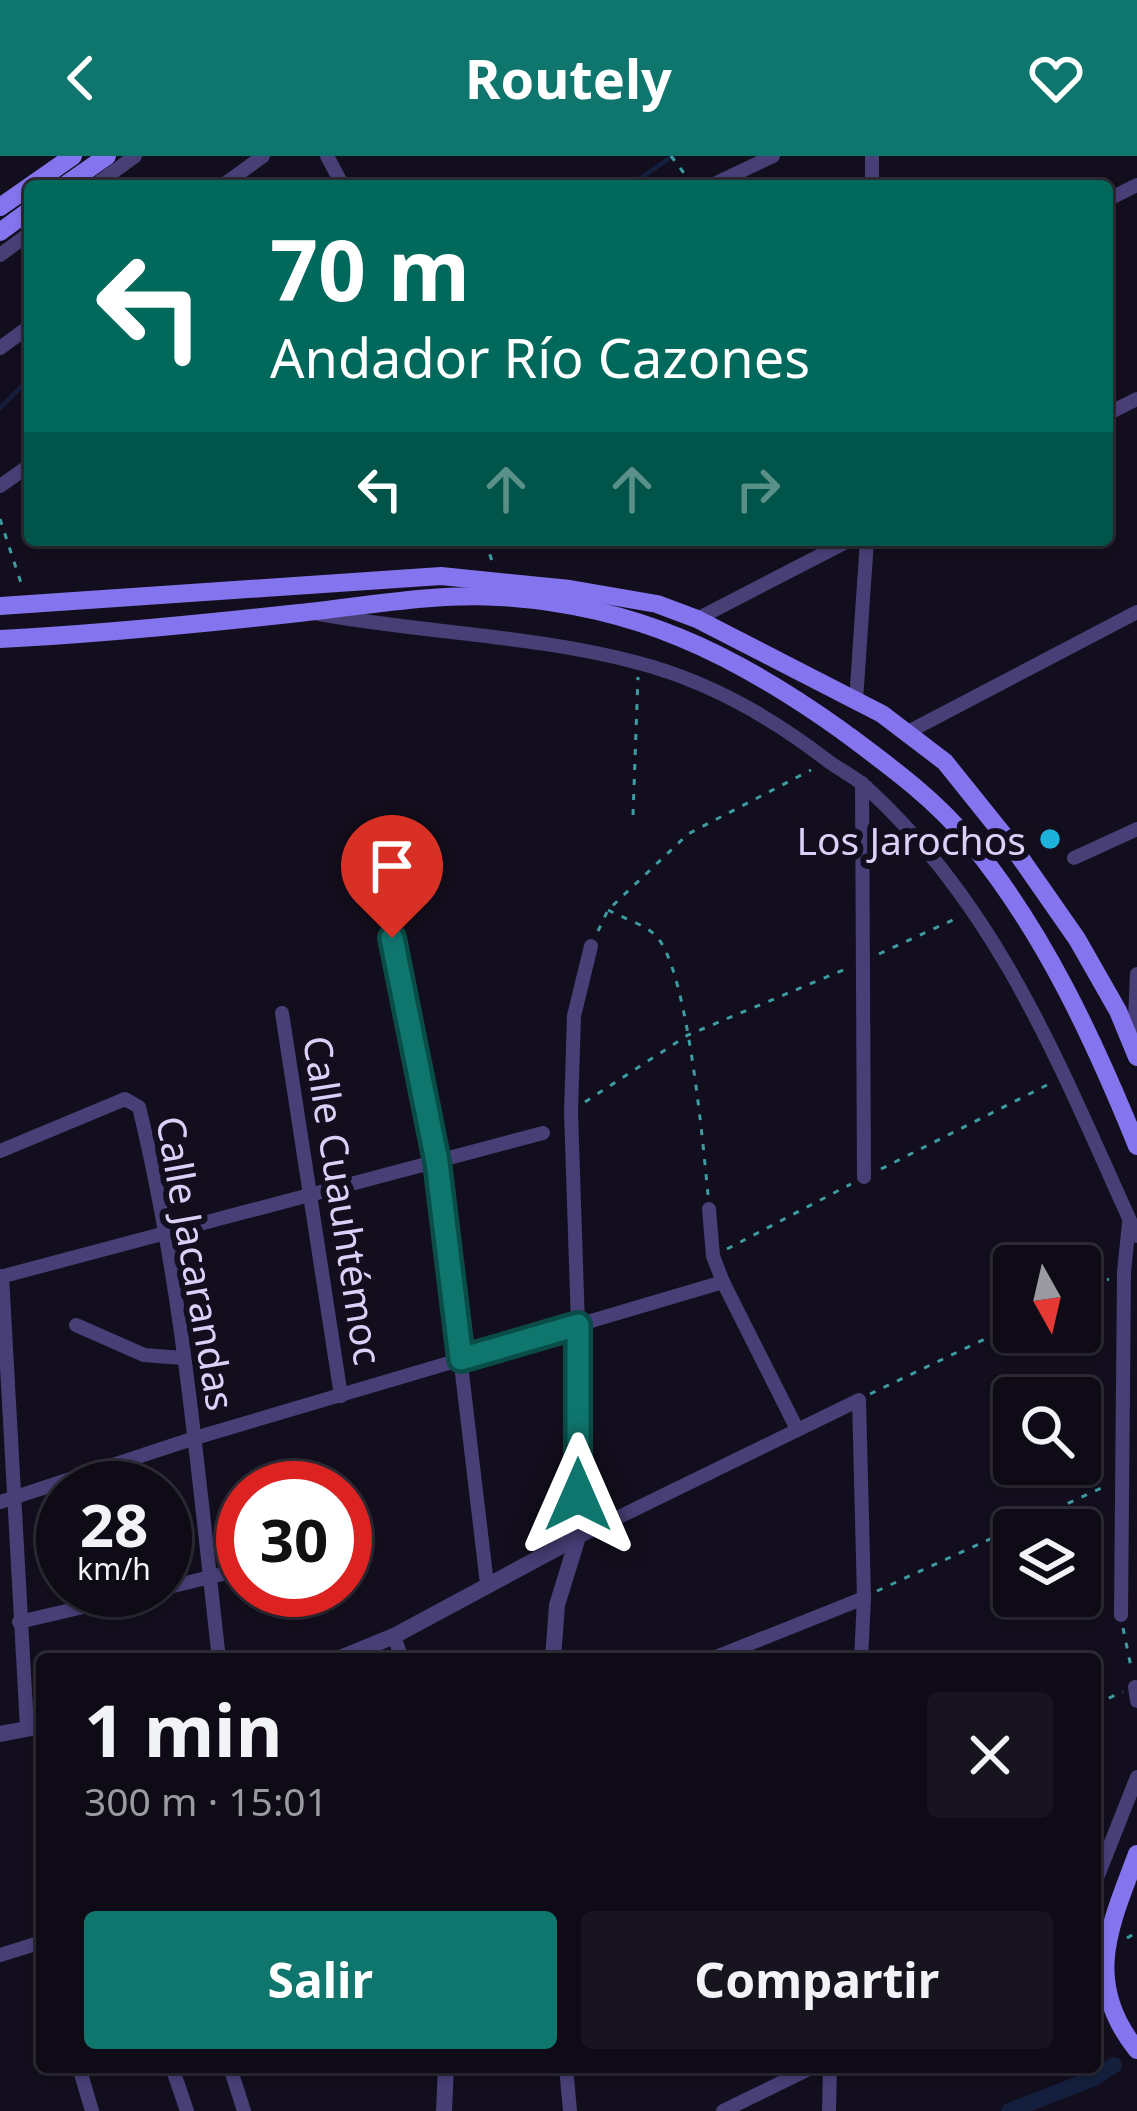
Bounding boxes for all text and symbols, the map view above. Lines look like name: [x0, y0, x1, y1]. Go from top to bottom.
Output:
text: Routely: [465, 41, 672, 115]
icon: back: [48, 45, 114, 111]
icon: heart: [1023, 45, 1089, 111]
text: 70 m: [270, 211, 470, 326]
icon: left: [72, 228, 228, 384]
text: Andador Río Cazones: [270, 320, 810, 394]
icon: left: [347, 456, 413, 522]
icon: ahead: [473, 456, 539, 522]
icon: ahead: [599, 456, 665, 522]
icon: right: [725, 456, 791, 522]
place label: Los Jarochos: [797, 813, 1026, 866]
pin: [341, 815, 443, 938]
marker: Los Jarochos: [1037, 826, 1063, 852]
icon: arrive: [359, 833, 425, 899]
street label: Calle Cuauhtémoc: [292, 1032, 396, 1368]
street label: Calle Jacarandas: [145, 1112, 249, 1414]
north arrow: [993, 1245, 1101, 1353]
map controls: [993, 1245, 1101, 1617]
button: search: [993, 1377, 1101, 1485]
position arrow: [515, 1432, 641, 1558]
speed limit sign: 30: [216, 1461, 372, 1617]
text: 28: [80, 1483, 148, 1565]
button: layers: [993, 1509, 1101, 1617]
text: km/h: [77, 1548, 151, 1589]
text: 1 min: [84, 1680, 282, 1778]
button: close: [927, 1692, 1053, 1818]
text: 300 m · 15:01: [84, 1774, 328, 1827]
button: Salir: [84, 1911, 557, 2049]
button: Compartir: [581, 1911, 1053, 2049]

